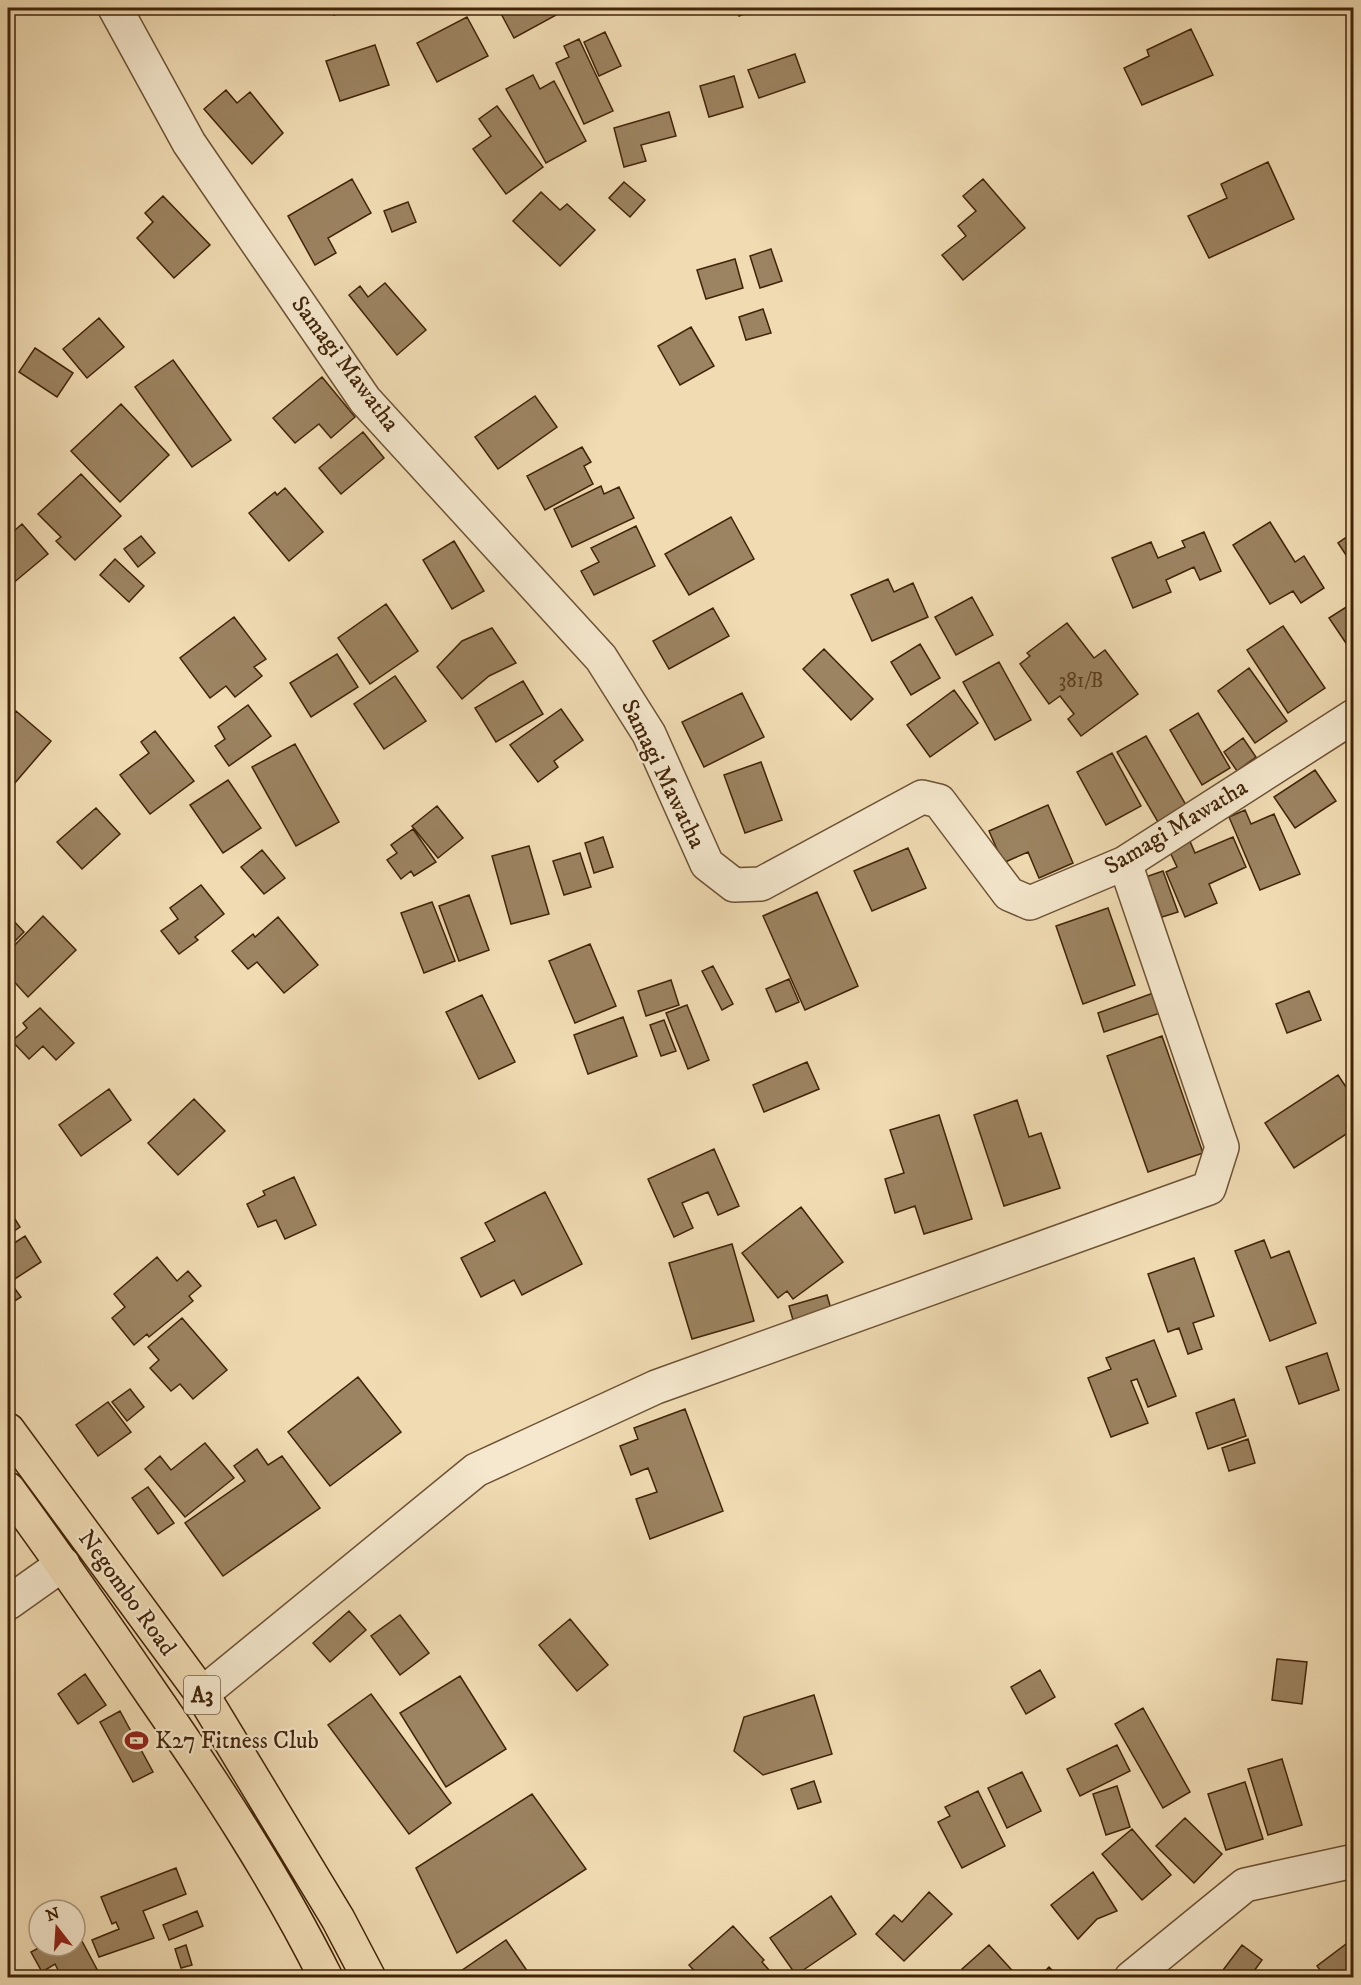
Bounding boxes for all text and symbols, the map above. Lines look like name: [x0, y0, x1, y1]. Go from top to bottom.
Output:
street label: Samagi Mawatha: [284, 290, 406, 438]
house number: 381/B: [1058, 668, 1104, 694]
street label: Samagi Mawatha: [614, 695, 712, 854]
street label: Samagi Mawatha: [1099, 772, 1254, 882]
street label: Negombo Road: [71, 1524, 183, 1662]
road number: A3: [184, 1676, 220, 1714]
place label: K27 Fitness Club: [155, 1726, 319, 1756]
sports icon: K27 Fitness Club: [124, 1728, 150, 1754]
north arrow: [27, 1898, 87, 1958]
text: N: [44, 1903, 62, 1926]

